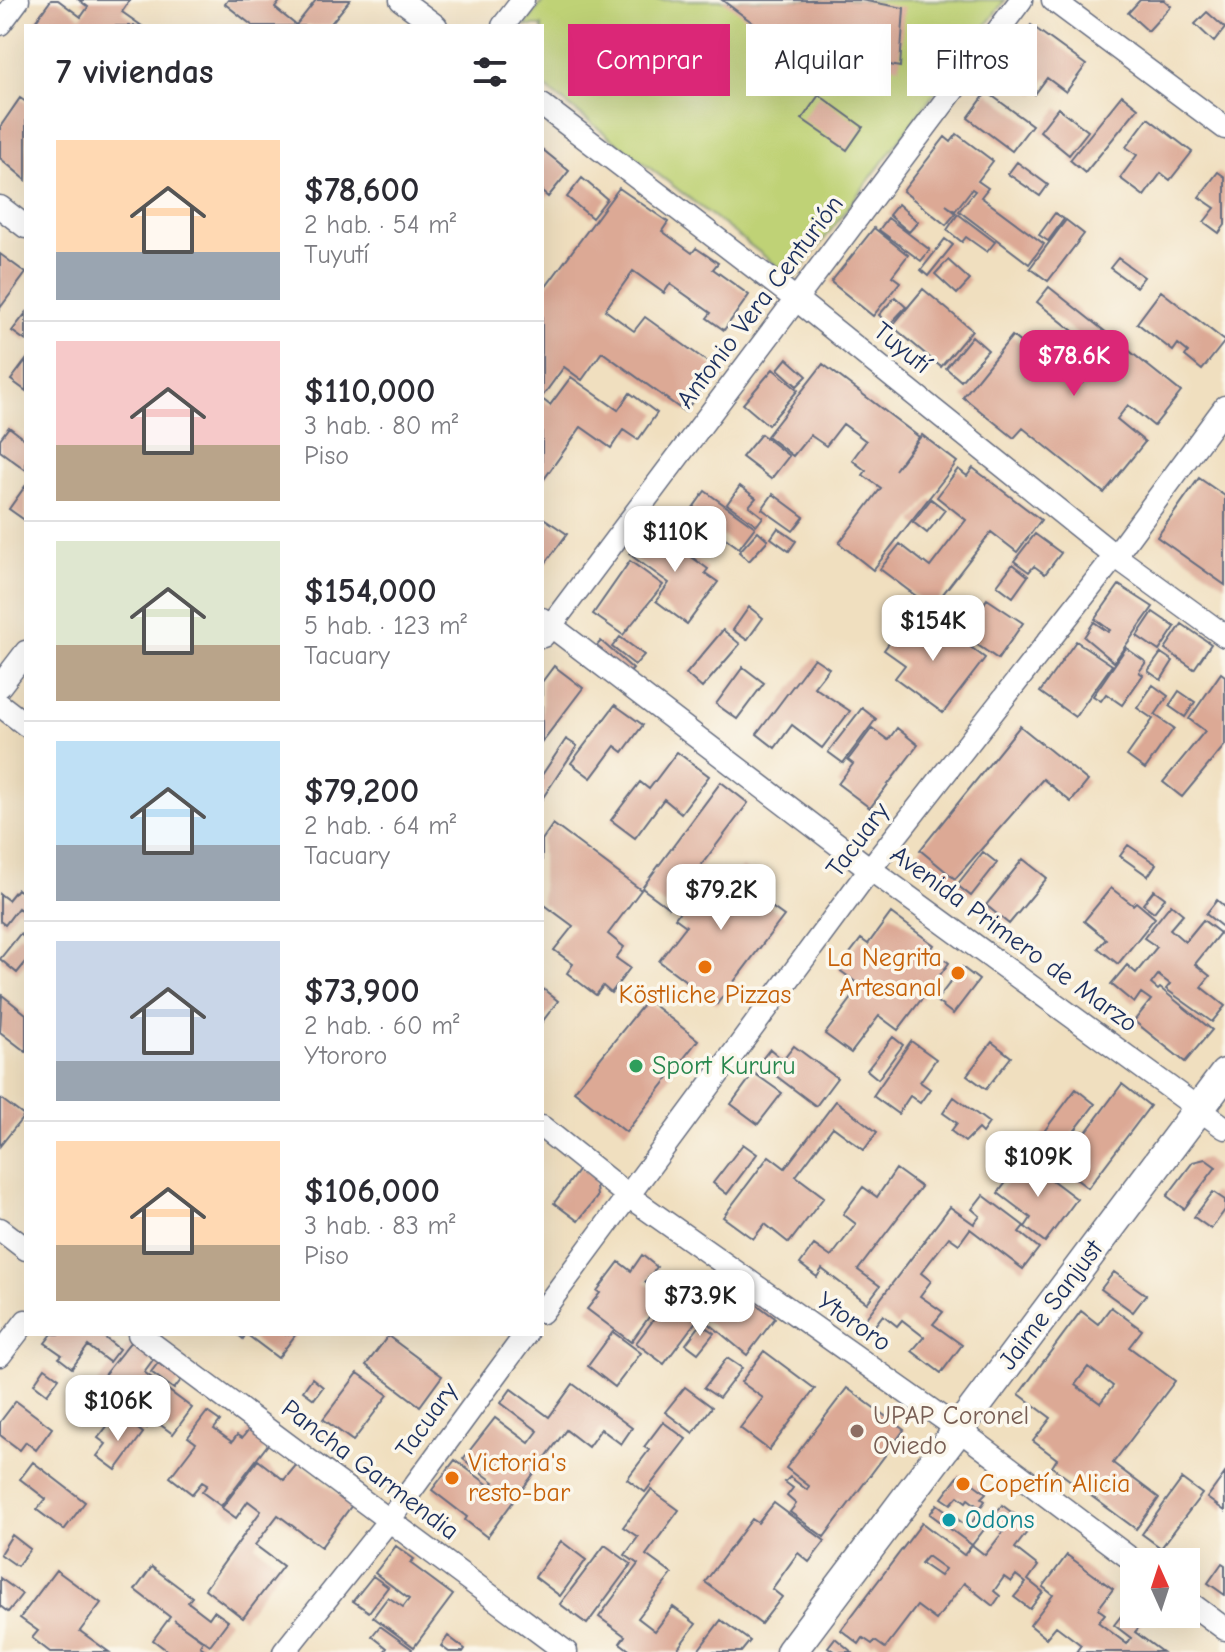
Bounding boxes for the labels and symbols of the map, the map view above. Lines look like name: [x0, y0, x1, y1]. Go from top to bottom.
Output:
street label: Antonio Vera Centurión: [670, 190, 850, 414]
street label: Tuyutí: [867, 316, 938, 381]
pin: $78.6K: [1009, 330, 1139, 398]
pin: $110K: [619, 506, 731, 574]
pin: $154K: [877, 595, 989, 663]
street label: Tacuary: [820, 796, 896, 883]
street label: Avenida Primero de Marzo: [885, 839, 1143, 1039]
pin: $79.2K: [656, 864, 786, 932]
place label: La Negrita Artesanal: [827, 943, 942, 1003]
marker: Köstliche Pizzas: [696, 958, 714, 976]
marker: La Negrita Artesanal: [949, 964, 967, 982]
place label: Köstliche Pizzas: [619, 980, 791, 1010]
place label: Sport Kururu: [652, 1051, 795, 1081]
marker: Sport Kururu: [627, 1057, 645, 1075]
pin: $109K: [982, 1131, 1094, 1199]
street label: Jaime Sanjust: [993, 1233, 1110, 1376]
pin: $73.9K: [635, 1270, 765, 1338]
street label: Ytororo: [811, 1286, 897, 1358]
pin: $106K: [62, 1375, 174, 1443]
street label: Tacuary: [390, 1376, 465, 1464]
street label: Pancha Garmendia: [275, 1394, 465, 1546]
place label: UPAP Coronel Oviedo: [873, 1401, 1029, 1461]
marker: UPAP Coronel Oviedo: [848, 1422, 866, 1440]
place label: Victoria's resto-bar: [468, 1448, 571, 1508]
marker: Victoria's resto-bar: [443, 1469, 461, 1487]
place label: Copetín Alicia: [979, 1469, 1131, 1499]
marker: Copetín Alicia: [954, 1475, 972, 1493]
place label: Odons: [965, 1505, 1034, 1535]
marker: Odons: [940, 1511, 958, 1529]
north arrow: [1120, 1548, 1200, 1628]

